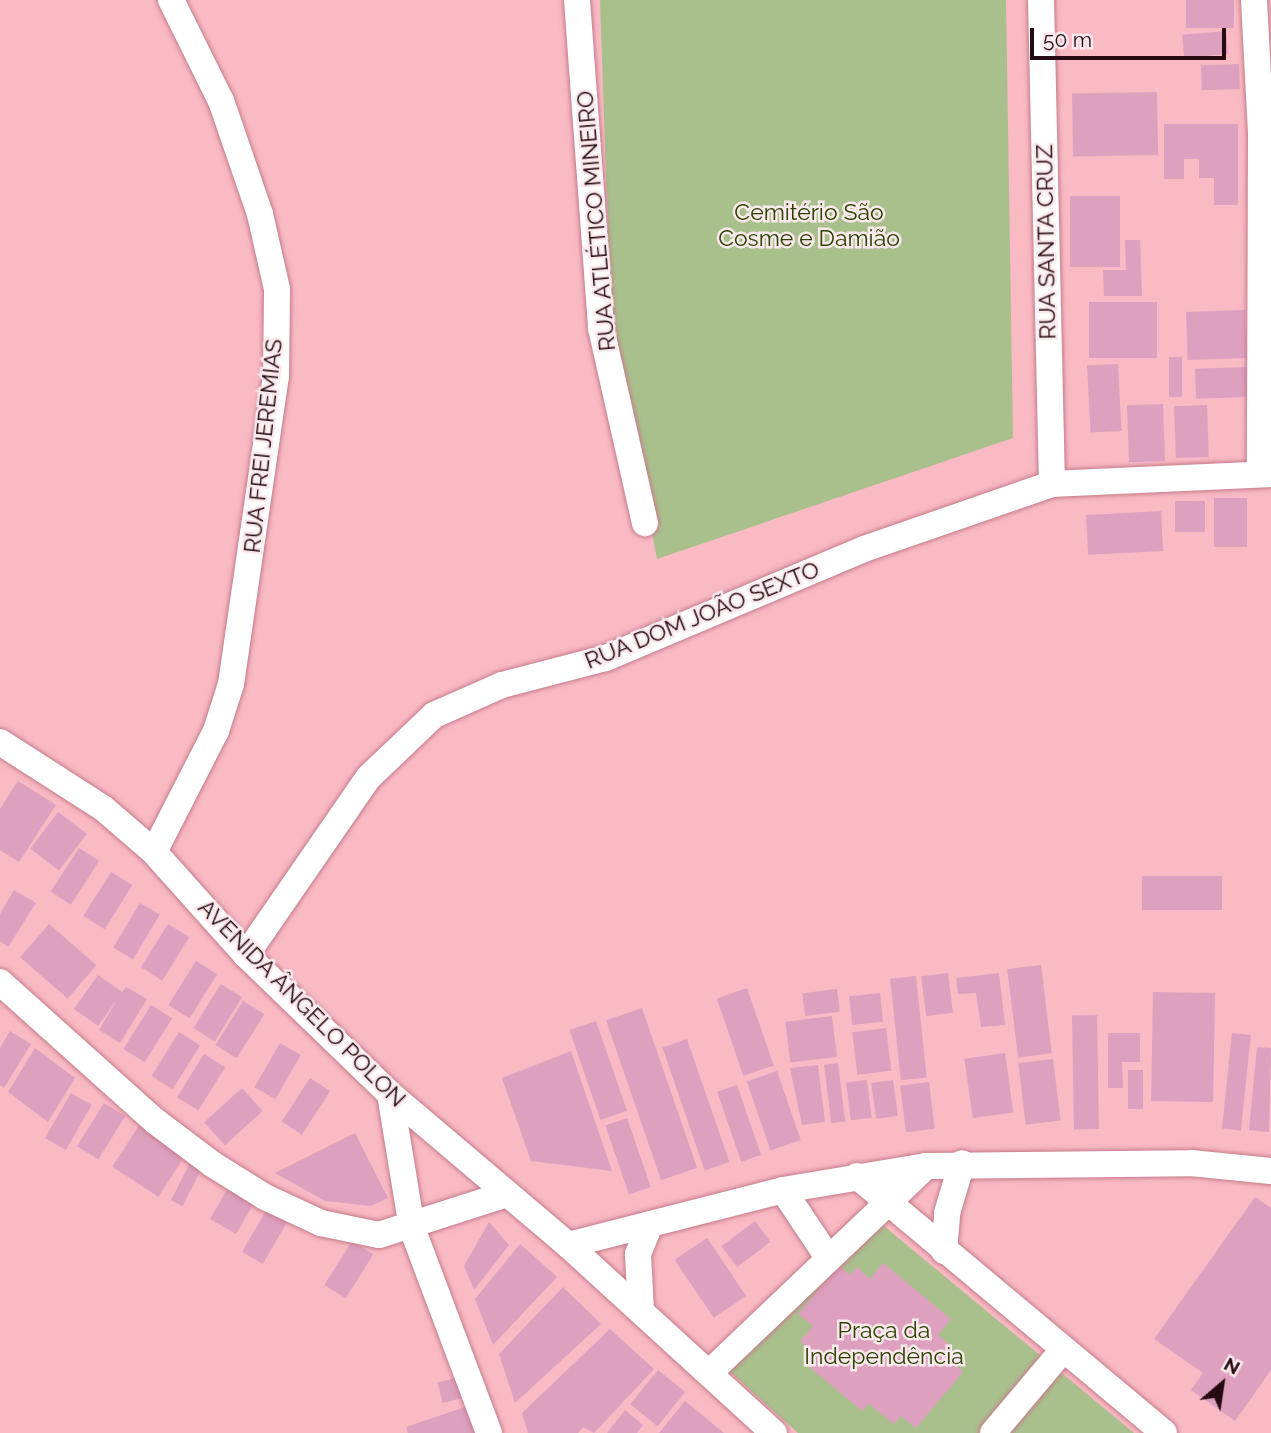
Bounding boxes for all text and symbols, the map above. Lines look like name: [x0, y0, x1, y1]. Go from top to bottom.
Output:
scale bar: [1033, 14, 1229, 58]
text: 50 m: [1043, 27, 1092, 52]
street label: RUA ATLÉTICO MINEIRO: [571, 89, 621, 353]
street label: RUA SANTA CRUZ: [1030, 143, 1062, 341]
park label: Cemitério São Cosme e Damião: [718, 198, 900, 252]
street label: RUA FREI JEREMIAS: [238, 337, 288, 555]
street label: RUA DOM JOÃO SEXTO: [580, 555, 824, 675]
street label: AVENIDA ÂNGELO POLON: [192, 893, 412, 1113]
park label: Praça da Independência: [804, 1316, 964, 1370]
north arrow: [1187, 1349, 1257, 1419]
text: N: [1221, 1352, 1244, 1379]

